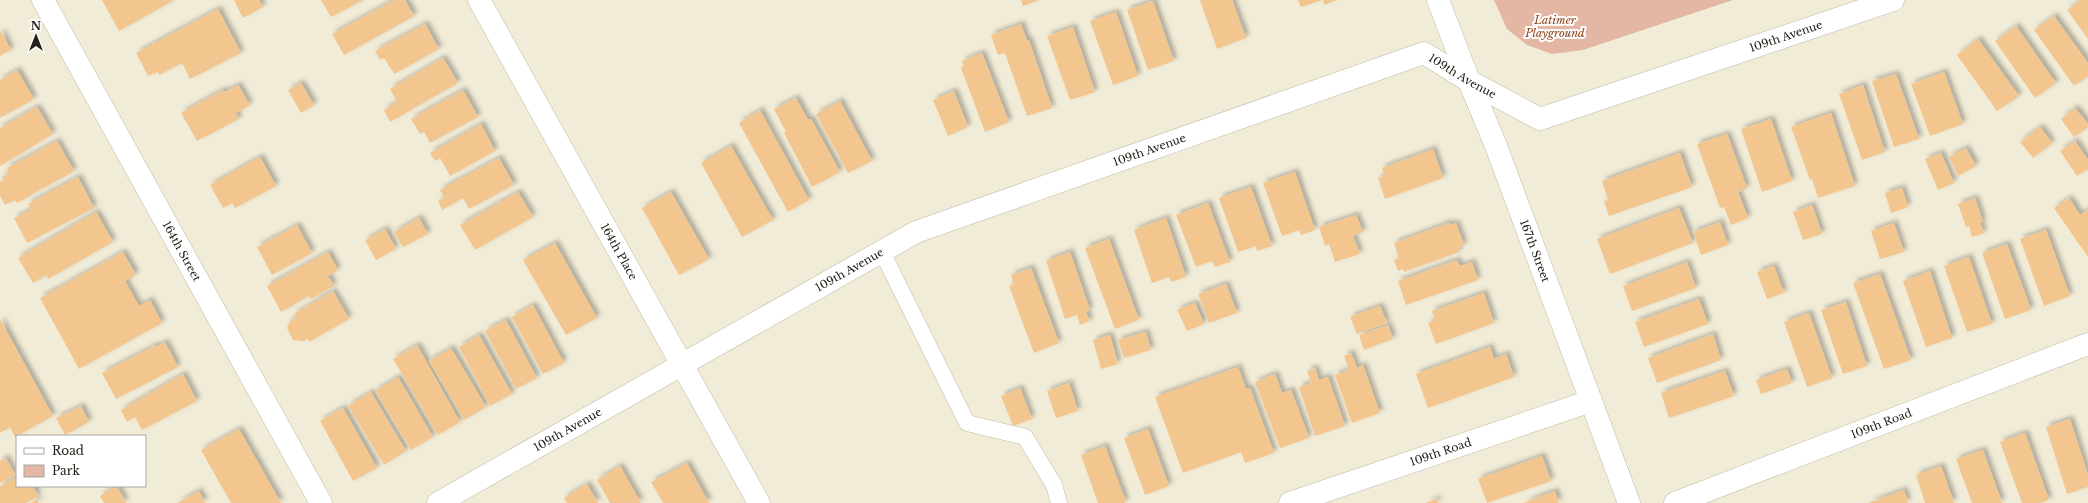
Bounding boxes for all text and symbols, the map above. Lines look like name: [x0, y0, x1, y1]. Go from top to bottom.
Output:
park label: Latimer Playground: [1524, 13, 1585, 40]
north arrow: [16, 16, 56, 56]
street label: 109th Avenue: [1747, 17, 1824, 55]
text: N: [31, 19, 42, 33]
street label: 109th Avenue: [1426, 51, 1499, 101]
street label: 109th Avenue: [1111, 130, 1188, 169]
street label: 167th Street: [1517, 218, 1553, 285]
street label: 164th Street: [160, 219, 204, 284]
street label: 164th Place: [598, 221, 640, 282]
street label: 109th Avenue: [813, 245, 886, 295]
street label: 109th Avenue: [531, 405, 604, 454]
street label: 109th Road: [1849, 405, 1914, 442]
legend: [16, 435, 146, 487]
street label: 109th Road: [1408, 435, 1474, 469]
text: Road: [52, 443, 84, 458]
text: Park: [52, 463, 80, 478]

